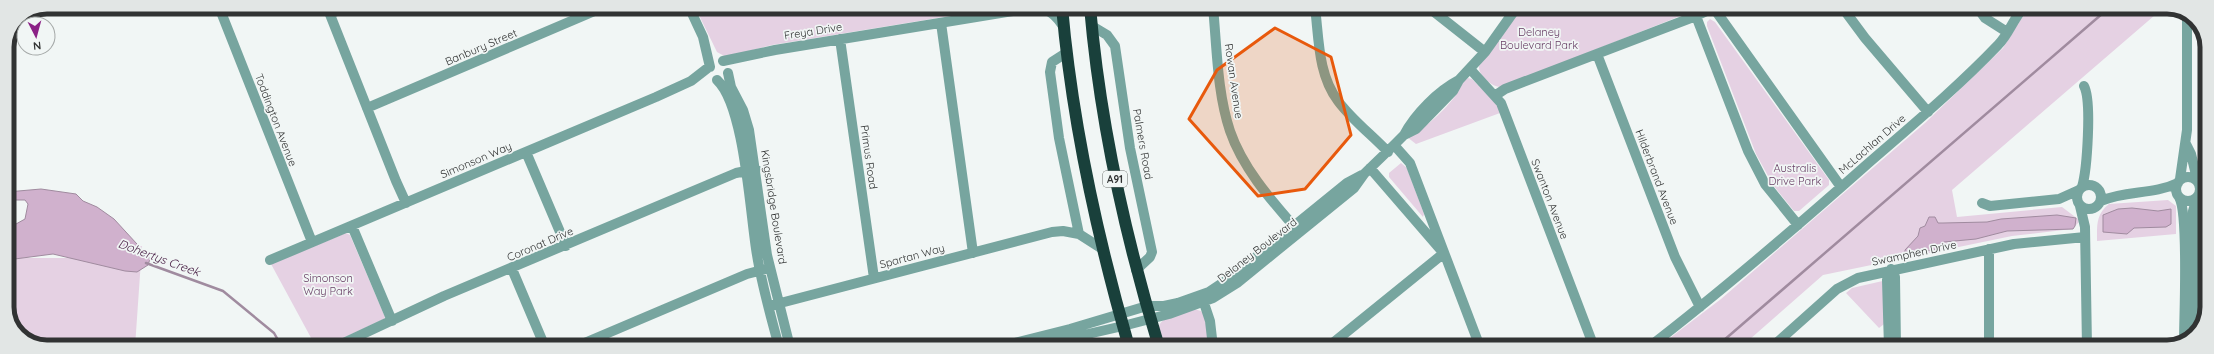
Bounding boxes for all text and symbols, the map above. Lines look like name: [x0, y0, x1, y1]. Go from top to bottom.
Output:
north arrow: [16, 16, 56, 56]
street label: Freya Drive: [783, 19, 843, 43]
street label: Banbury Street: [443, 25, 519, 68]
park label: Delaney Boulevard Park: [1500, 25, 1578, 52]
text: N: [32, 39, 42, 53]
street label: Rowan Avenue: [1222, 42, 1246, 120]
street label: Toddington Avenue: [252, 72, 300, 168]
street label: Palmers Road: [1130, 108, 1156, 180]
street label: McLachlan Drive: [1836, 111, 1908, 177]
street label: Primus Road: [858, 124, 880, 190]
street label: Hilderbrand Avenue: [1632, 127, 1682, 227]
street label: Simonson Way: [438, 139, 514, 181]
street label: Kingsbridge Boulevard: [758, 149, 790, 265]
street label: Swanton Avenue: [1528, 157, 1572, 241]
park label: Australis Drive Park: [1769, 161, 1821, 188]
road number: A91: [1103, 171, 1127, 187]
street label: Delaney Boulevard: [1214, 215, 1300, 285]
street label: Coronat Drive: [505, 224, 575, 264]
water label: Dohertys Creek: [116, 236, 204, 280]
street label: Swamphen Drive: [1870, 237, 1958, 269]
street label: Spartan Way: [878, 241, 946, 271]
park label: Simonson Way Park: [303, 271, 353, 298]

